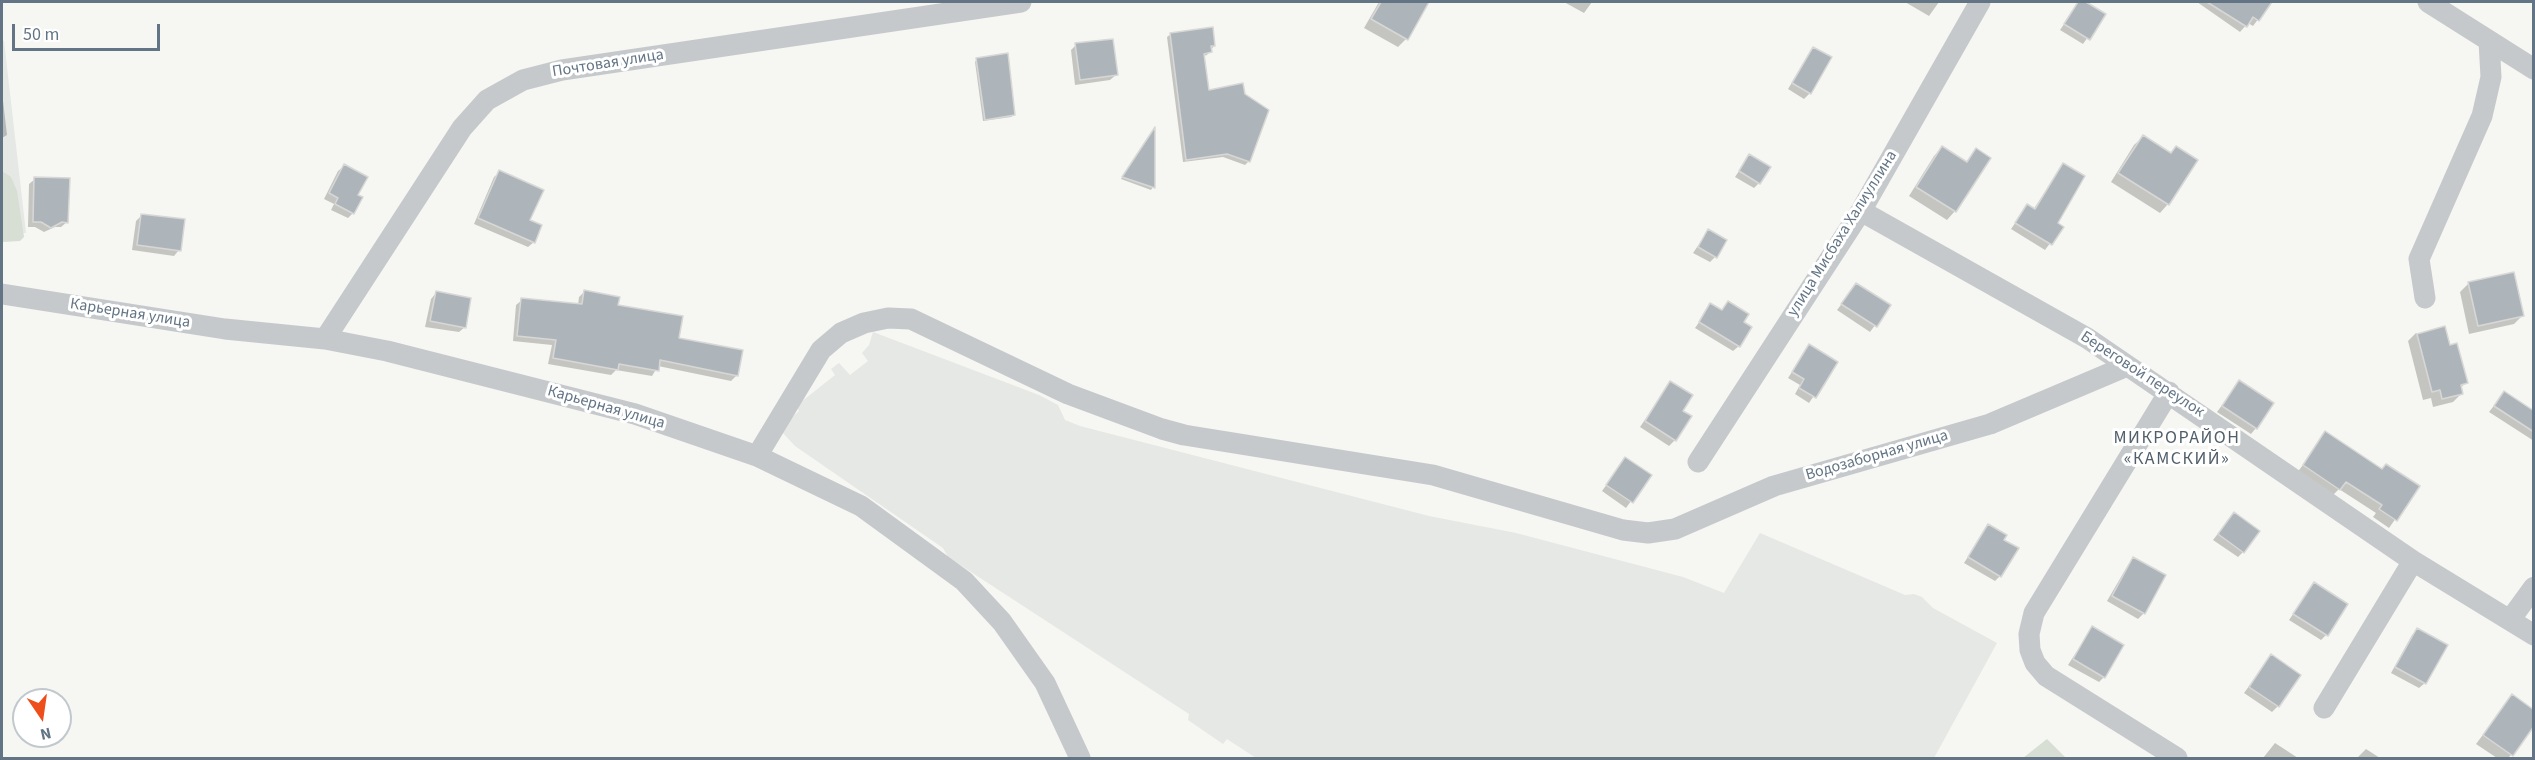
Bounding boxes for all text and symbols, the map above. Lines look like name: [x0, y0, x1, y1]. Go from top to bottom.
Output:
scale bar: [15, 12, 164, 50]
text: 50 m: [23, 22, 59, 47]
street label: Почтовая улица: [551, 46, 665, 82]
street label: улица Мисбаха Халиуллина: [1784, 148, 1902, 320]
street label: Карьерная улица: [69, 295, 191, 333]
street label: Береговой переулок: [2076, 328, 2208, 422]
street label: Карьерная улица: [545, 382, 667, 434]
street label: Водозаборная улица: [1804, 427, 1950, 485]
district label: МИКРОРАЙОН «КАМСКИЙ»: [2113, 428, 2241, 470]
north arrow: [12, 688, 72, 748]
text: N: [38, 722, 53, 746]

